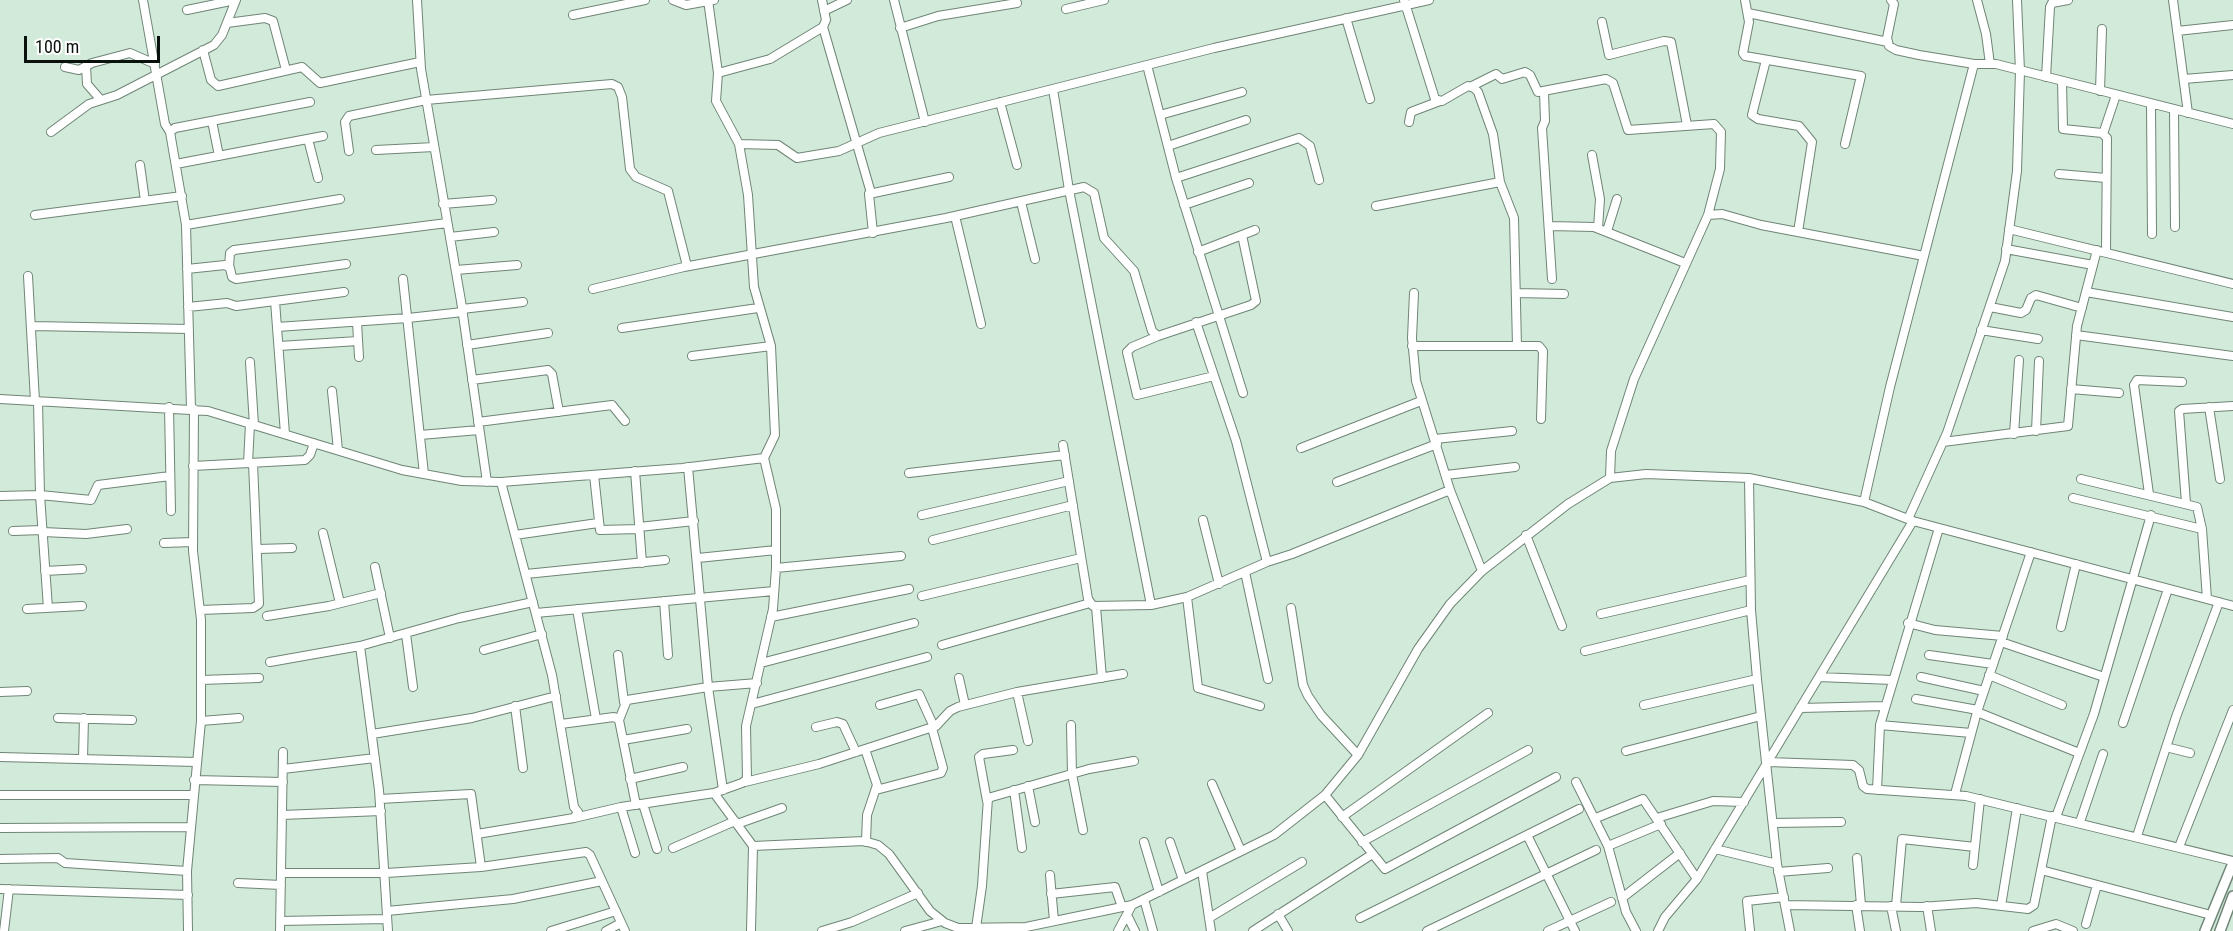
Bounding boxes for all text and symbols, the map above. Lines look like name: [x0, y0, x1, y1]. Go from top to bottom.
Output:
scale bar: [27, 24, 164, 62]
text: 100 m: [35, 36, 79, 57]

